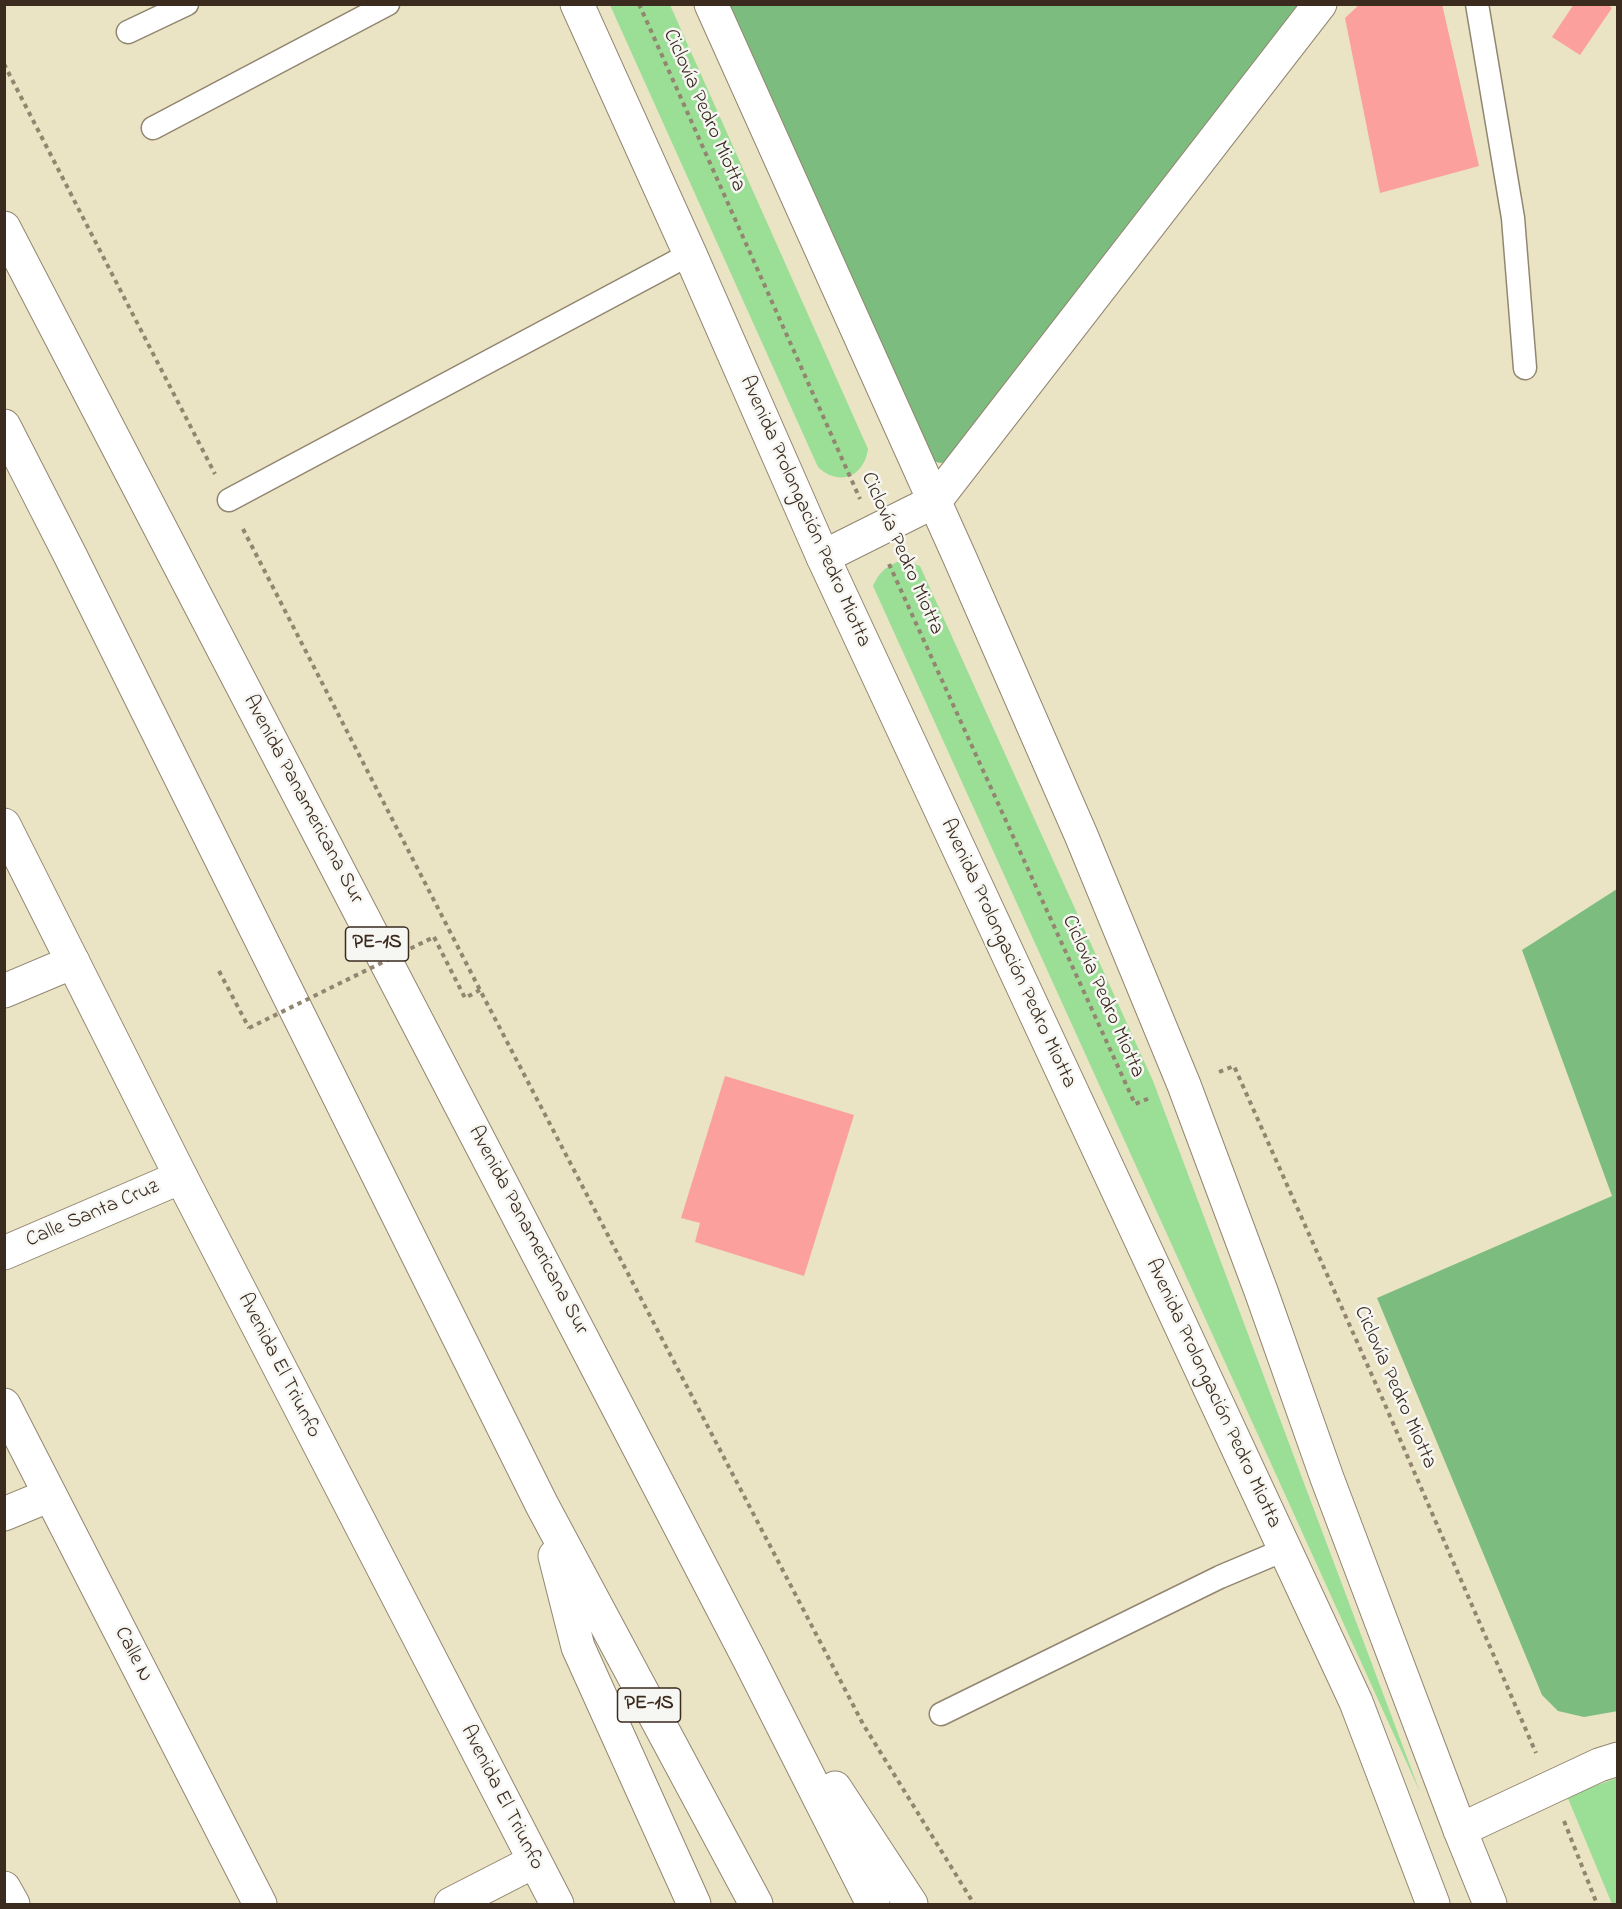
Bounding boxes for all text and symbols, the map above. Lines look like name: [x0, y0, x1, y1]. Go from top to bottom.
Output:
street label: Ciclovía Pedro Miotta: [656, 26, 750, 196]
street label: Avenida Prolongación Pedro Miotta: [733, 372, 875, 652]
street label: Ciclovía Pedro Miotta: [854, 469, 948, 639]
street label: Avenida Panamericana Sur: [236, 691, 368, 909]
street label: Avenida Prolongación Pedro Miotta: [933, 815, 1081, 1093]
street label: Ciclovía Pedro Miotta: [1055, 912, 1149, 1082]
road number: PE-1S: [346, 927, 409, 961]
street label: Avenida Panamericana Sur: [461, 1122, 593, 1340]
street label: Calle Santa Cruz: [23, 1176, 163, 1254]
street label: Avenida Prolongación Pedro Miotta: [1138, 1255, 1286, 1533]
street label: Avenida El Triunfo: [231, 1289, 325, 1443]
street label: Ciclovía Pedro Miotta: [1347, 1303, 1441, 1473]
street label: Calle N: [107, 1623, 157, 1687]
road number: PE-1S: [618, 1688, 680, 1722]
street label: Avenida El Triunfo: [454, 1721, 548, 1875]

